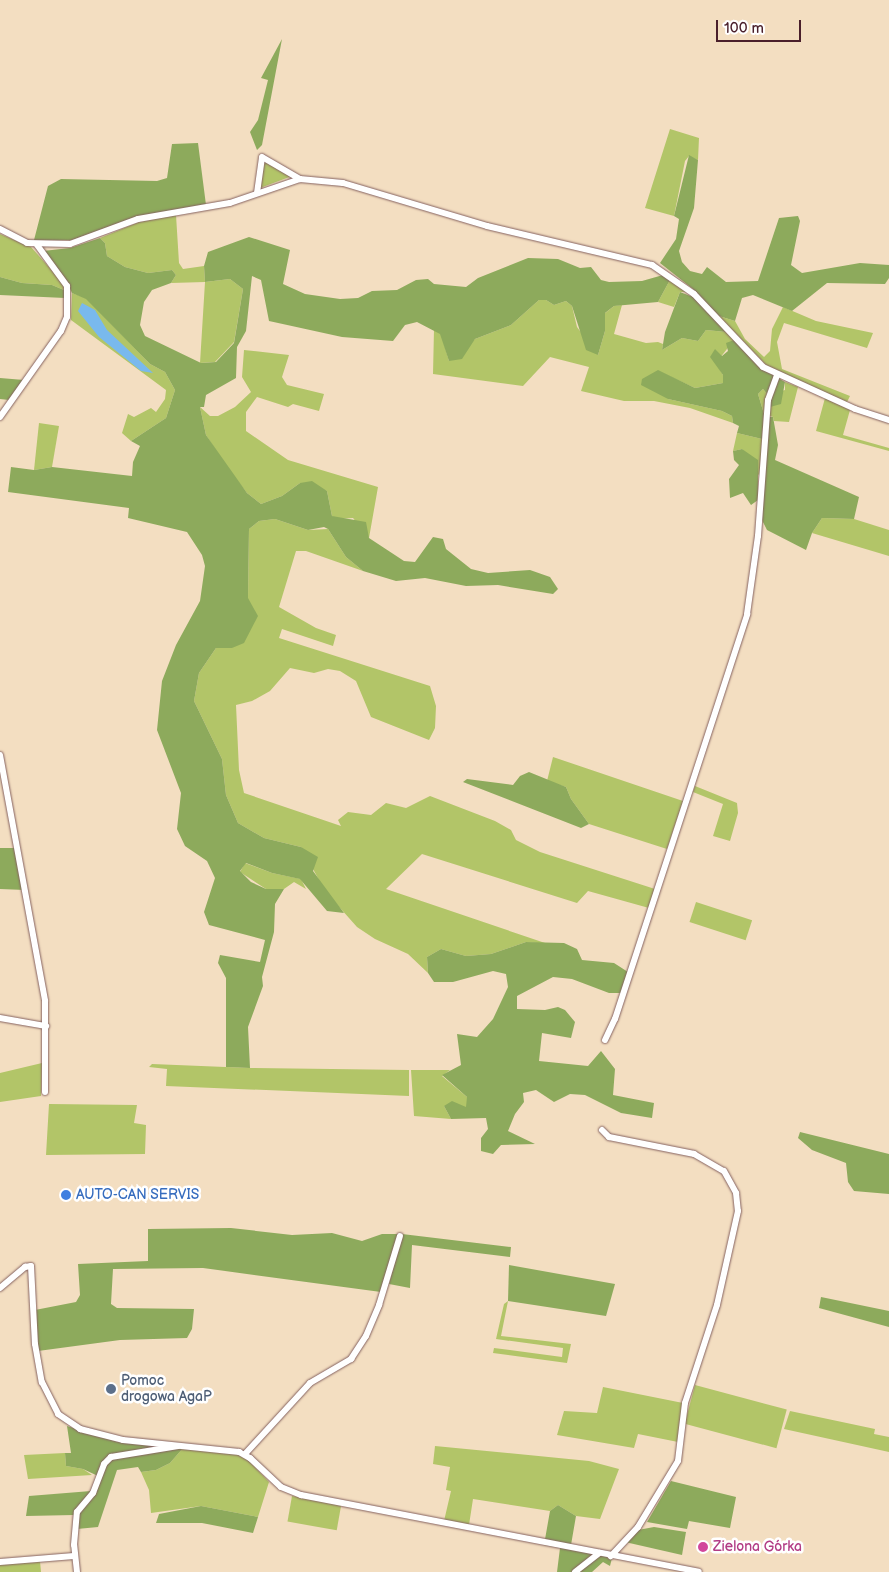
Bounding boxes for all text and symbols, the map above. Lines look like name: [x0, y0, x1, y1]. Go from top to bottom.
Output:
scale bar: [719, 10, 804, 42]
text: 100 m: [724, 19, 764, 38]
place label: AUTO-CAN SERVIS: [76, 1187, 200, 1203]
marker: AUTO-CAN SERVIS: [60, 1189, 72, 1201]
place label: Pomoc drogowa AgaP: [121, 1373, 212, 1405]
marker: Pomoc drogowa AgaP: [105, 1383, 117, 1395]
place label: Zielona Górka: [713, 1539, 802, 1555]
marker: Zielona Górka: [697, 1541, 709, 1553]

